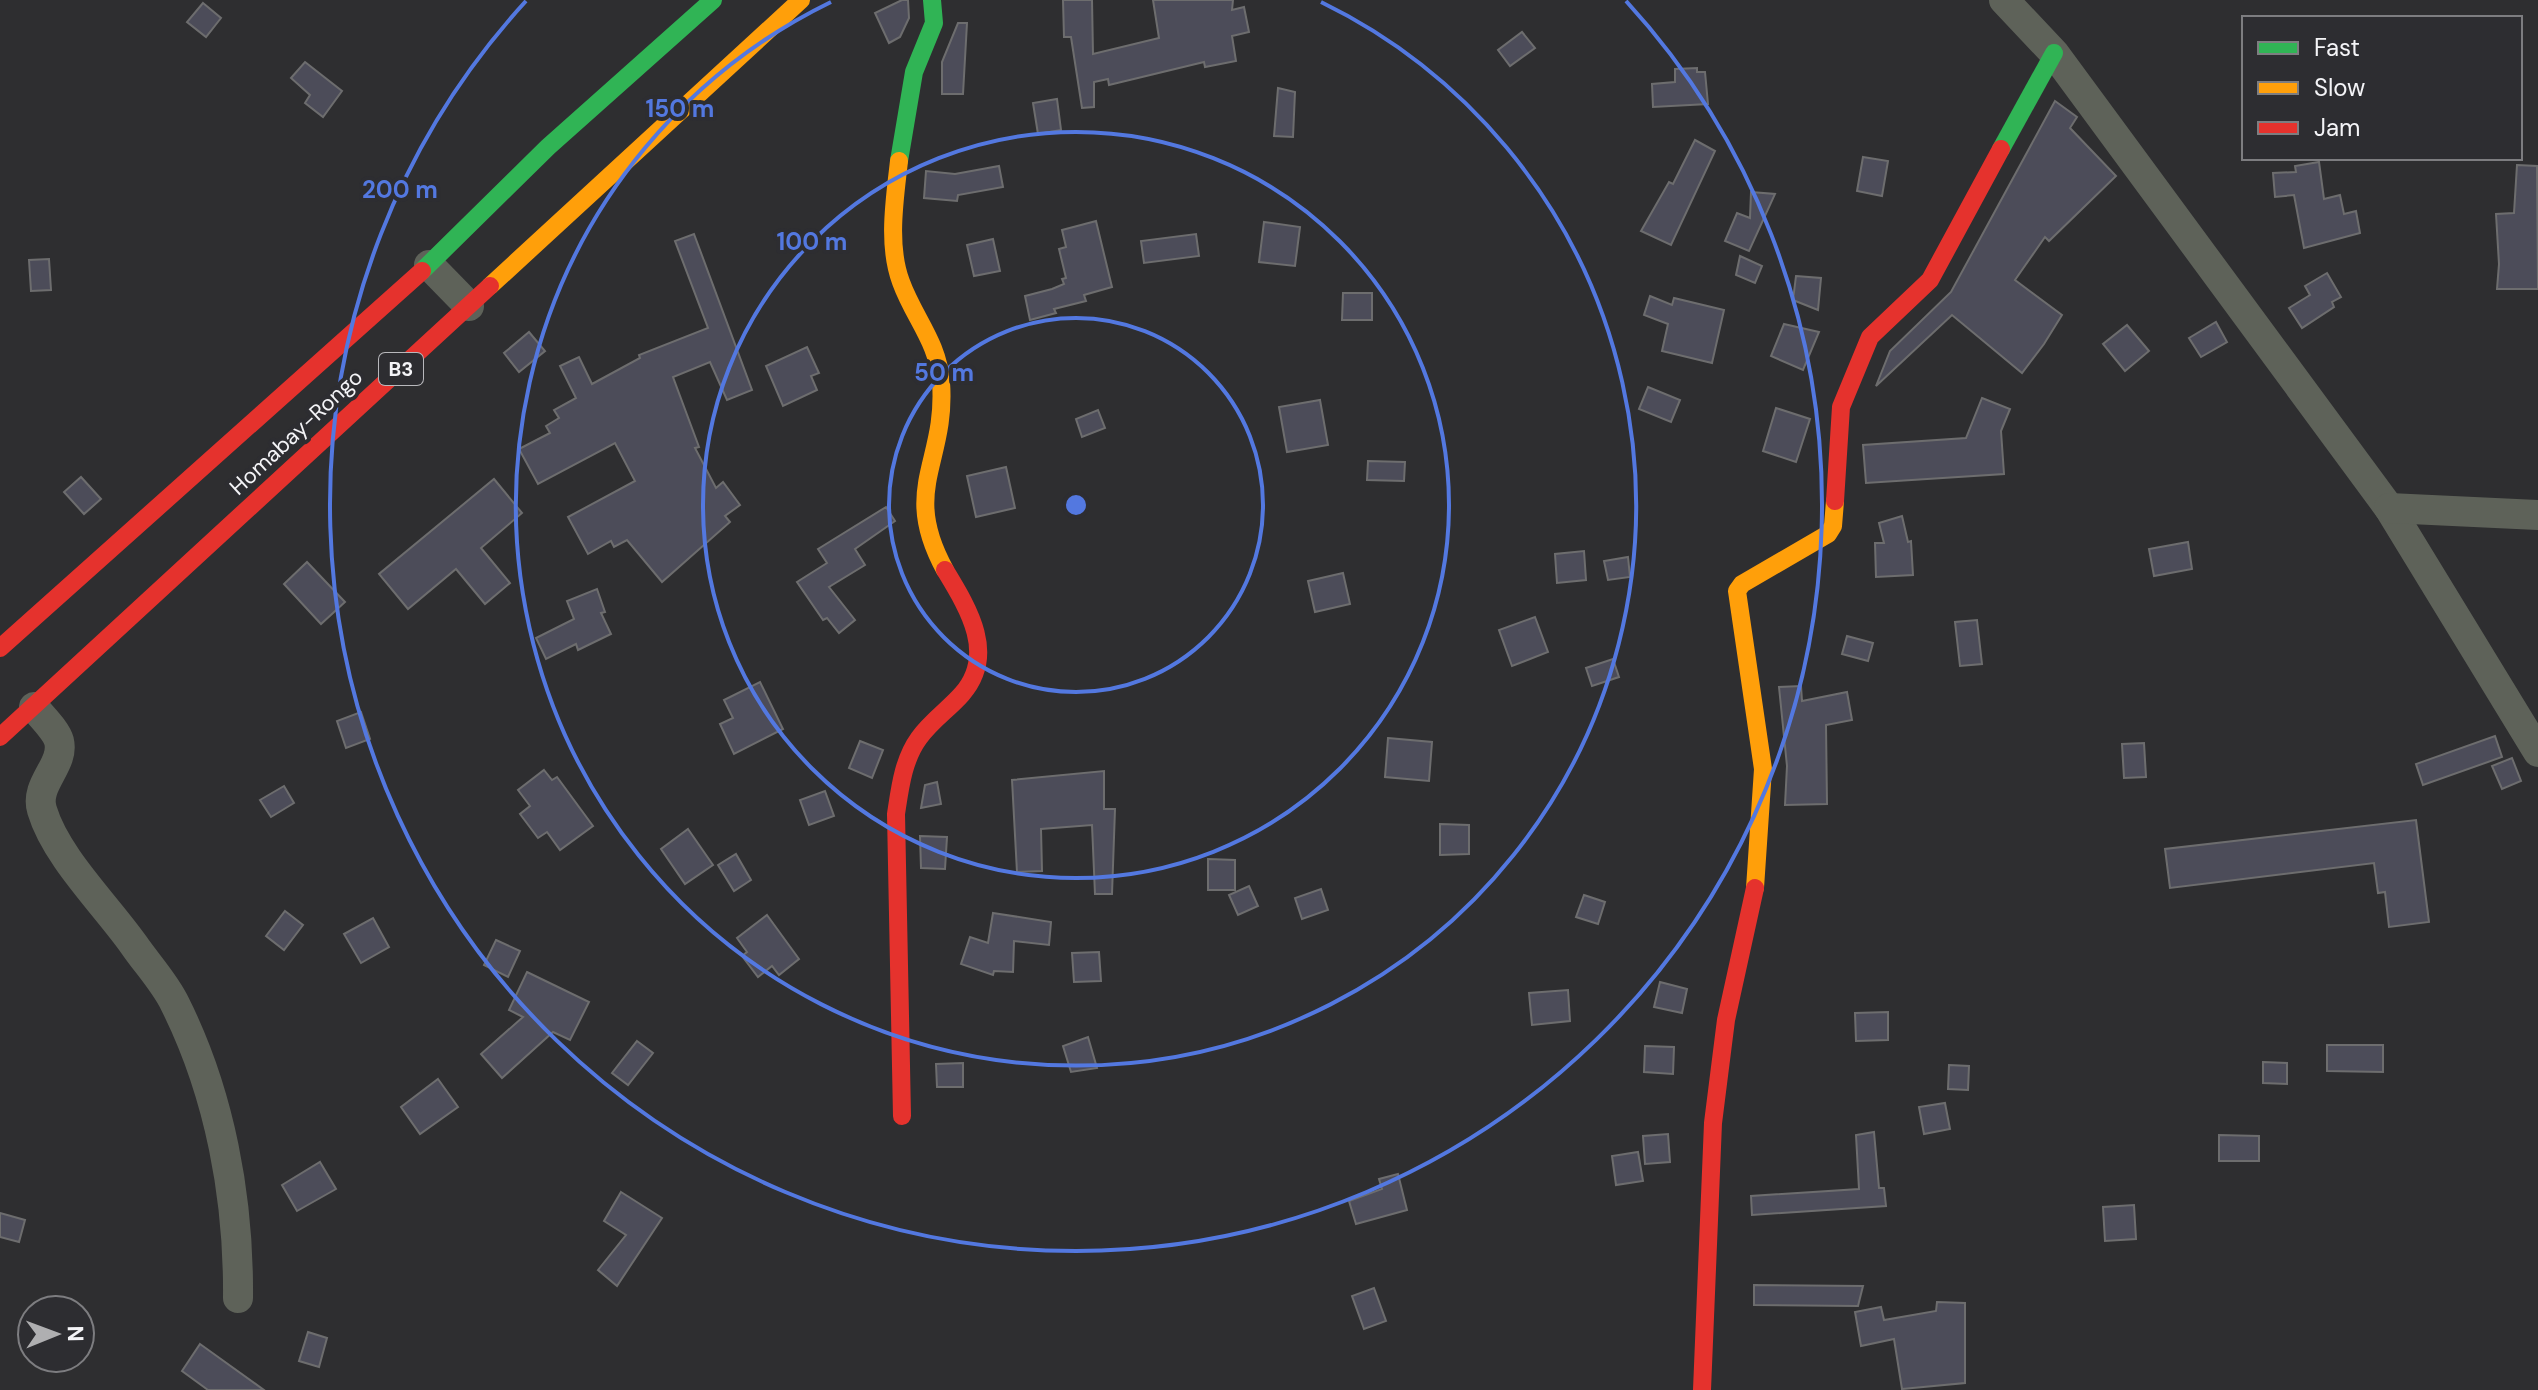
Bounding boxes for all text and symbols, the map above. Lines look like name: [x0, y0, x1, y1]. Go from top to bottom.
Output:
legend: [2242, 16, 2522, 160]
text: Fast: [2314, 32, 2360, 63]
text: Slow: [2314, 72, 2365, 103]
text: 150 m: [646, 93, 714, 124]
text: Jam: [2314, 112, 2360, 143]
text: 200 m: [362, 174, 438, 205]
text: 100 m: [777, 226, 847, 257]
road number: B3: [379, 353, 423, 385]
text: 50 m: [914, 357, 974, 388]
street label: Homabay-Rongo: [223, 363, 369, 501]
centre of rings: [1062, 491, 1090, 519]
north arrow: [16, 1294, 96, 1374]
text: N: [61, 1325, 90, 1342]

